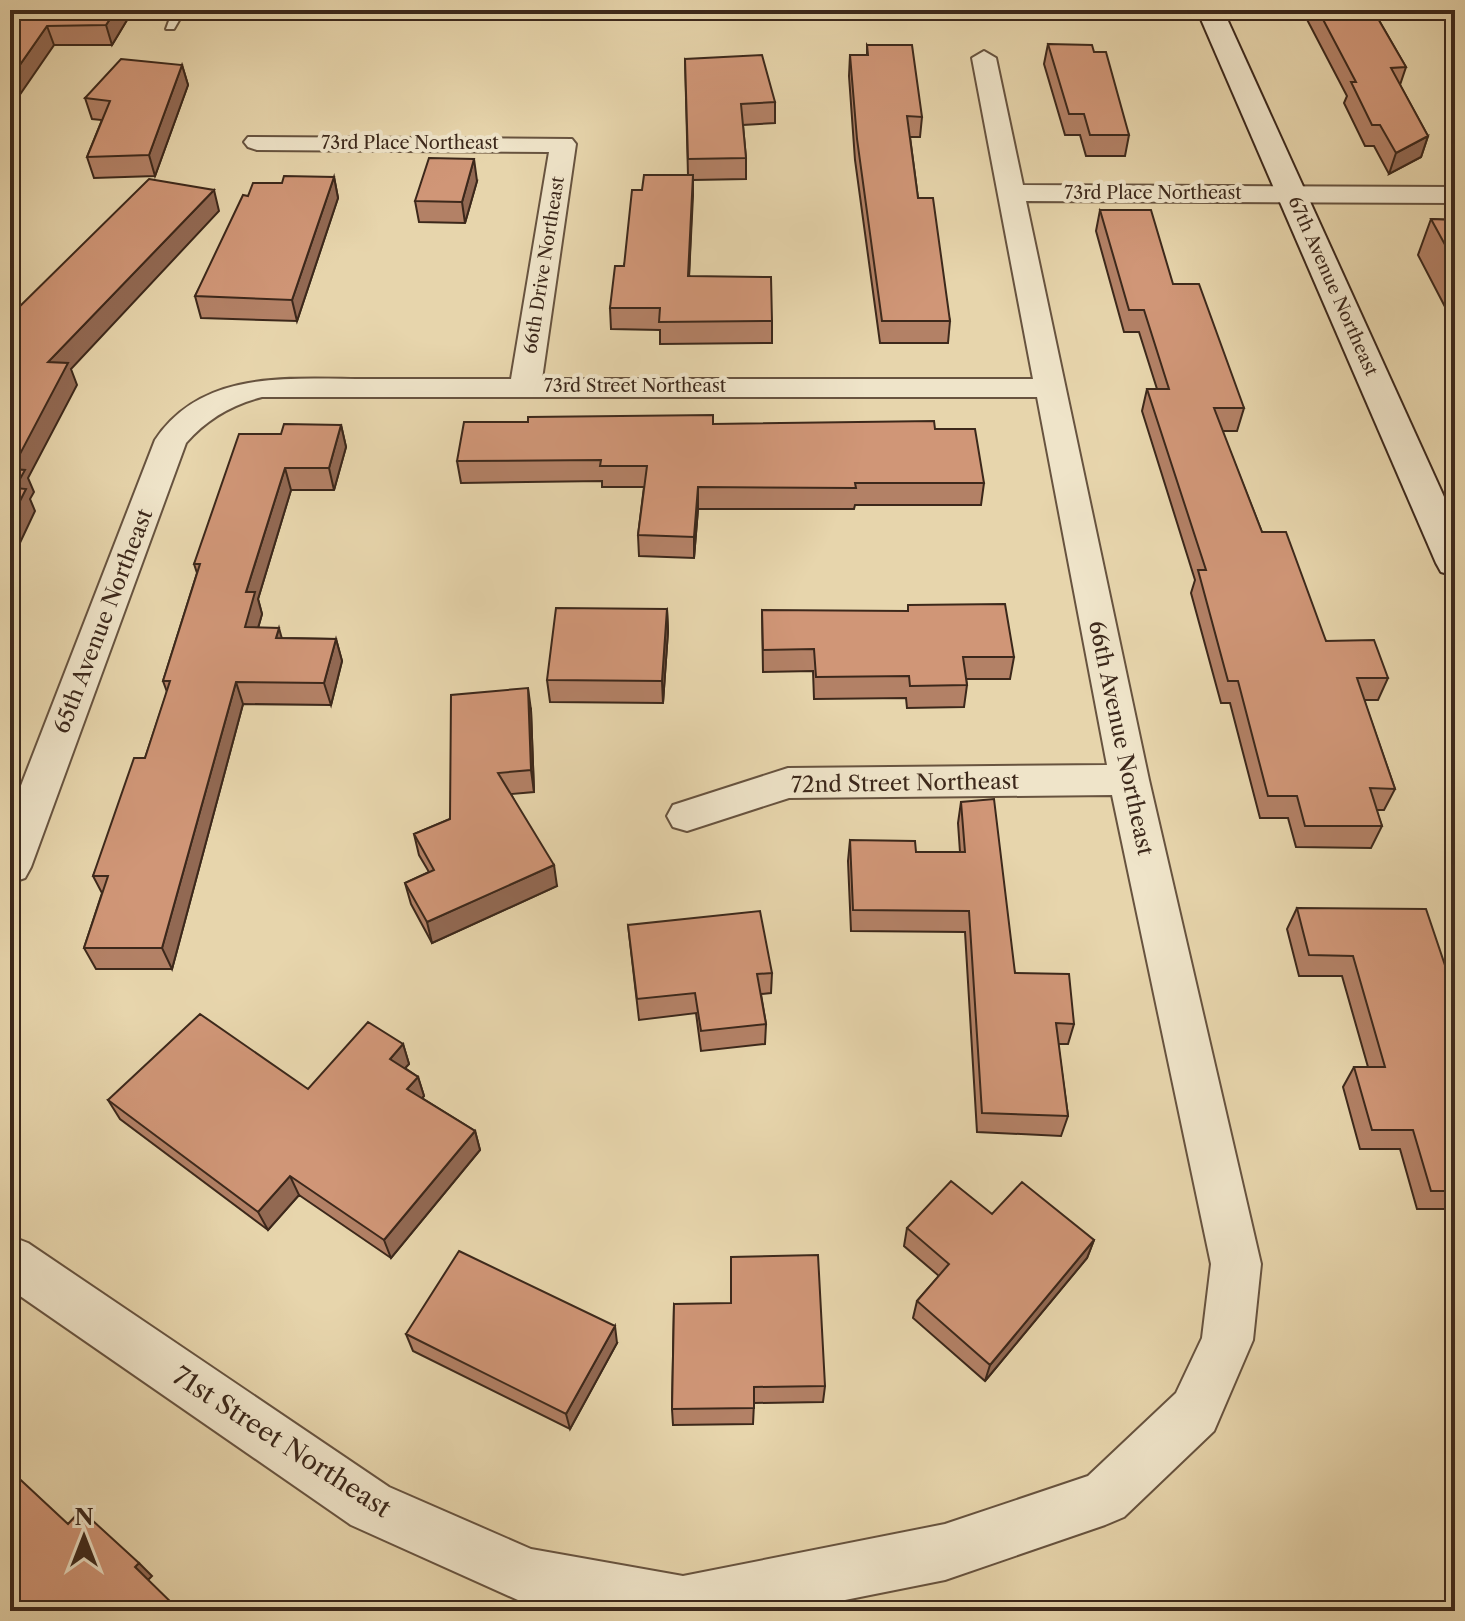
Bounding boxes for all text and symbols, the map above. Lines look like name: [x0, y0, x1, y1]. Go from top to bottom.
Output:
street label: 73rd Place Northeast: [321, 132, 499, 154]
street label: 66th Drive Northeast: [519, 174, 569, 355]
street label: 73rd Place Northeast: [1064, 182, 1242, 204]
street label: 67th Avenue Northeast: [1283, 193, 1383, 380]
street label: 73rd Street Northeast: [544, 375, 727, 397]
street label: 65th Avenue Northeast: [48, 505, 158, 737]
street label: 66th Avenue Northeast: [1083, 618, 1159, 858]
street label: 72nd Street Northeast: [791, 768, 1019, 798]
street label: 71st Street Northeast: [167, 1360, 398, 1525]
north arrow: [44, 1497, 124, 1577]
text: N: [74, 1504, 94, 1531]

